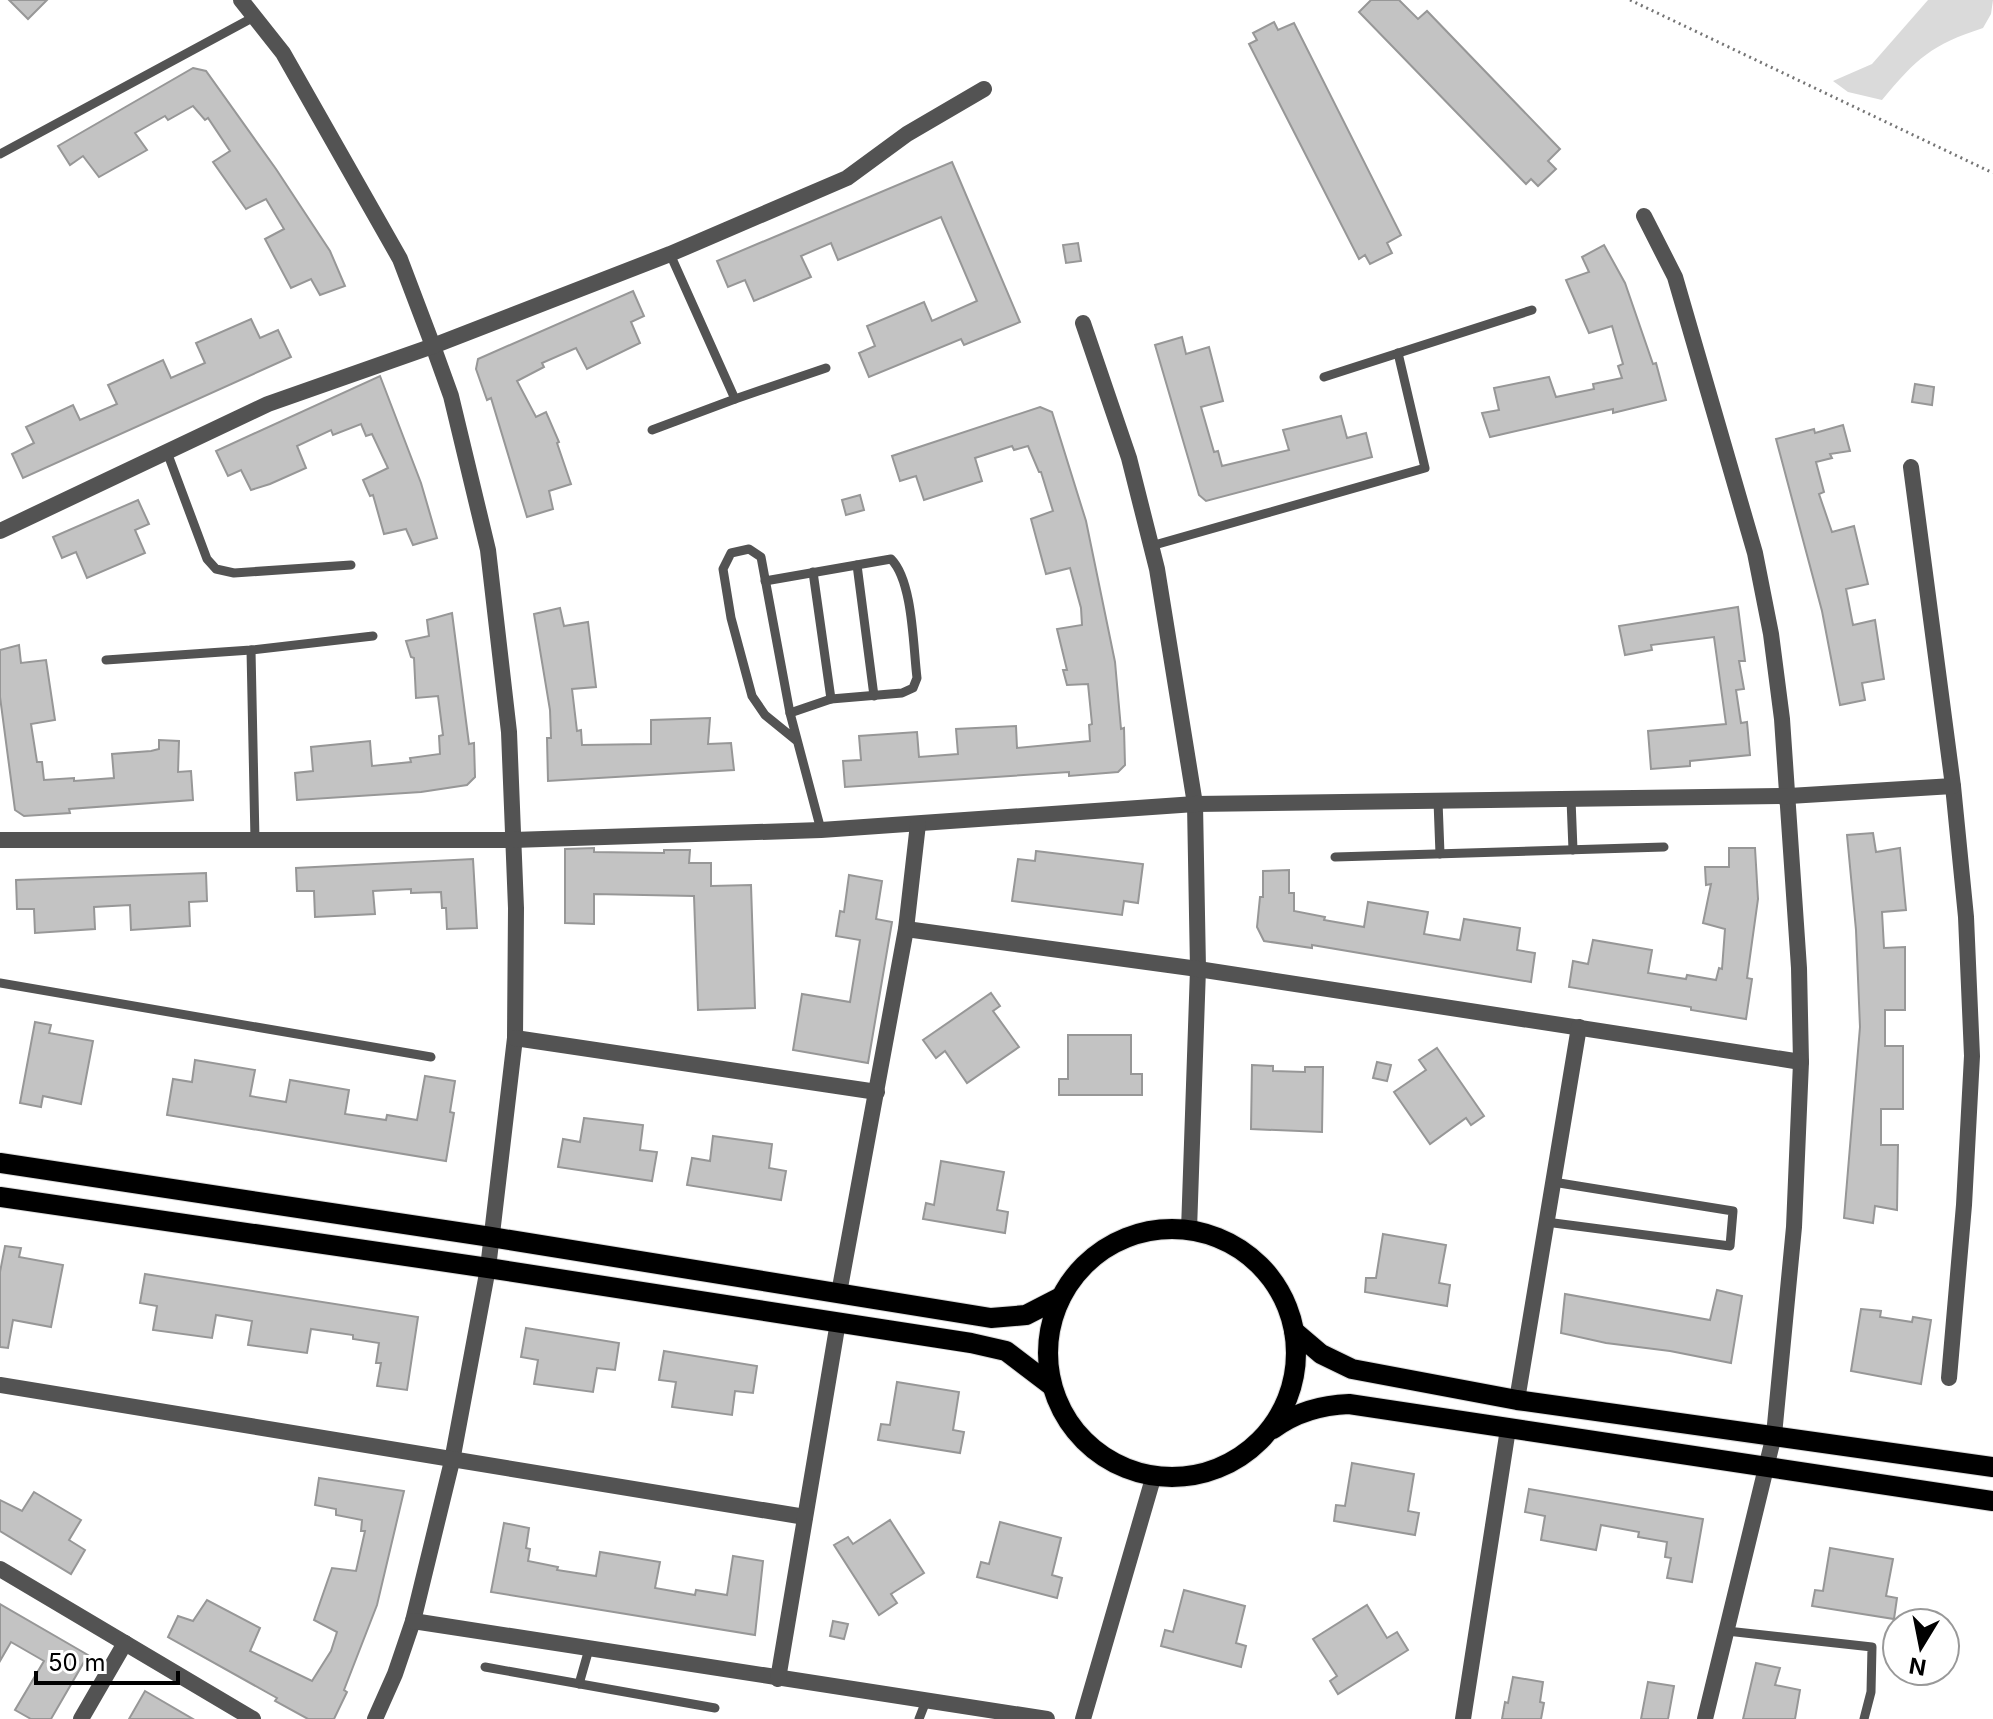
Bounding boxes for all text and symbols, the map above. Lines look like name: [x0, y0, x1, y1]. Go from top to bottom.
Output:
north arrow: [1881, 1607, 1961, 1687]
scale bar: [36, 1635, 178, 1685]
text: 50 m: [48, 1648, 106, 1677]
text: N: [1907, 1652, 1928, 1681]

